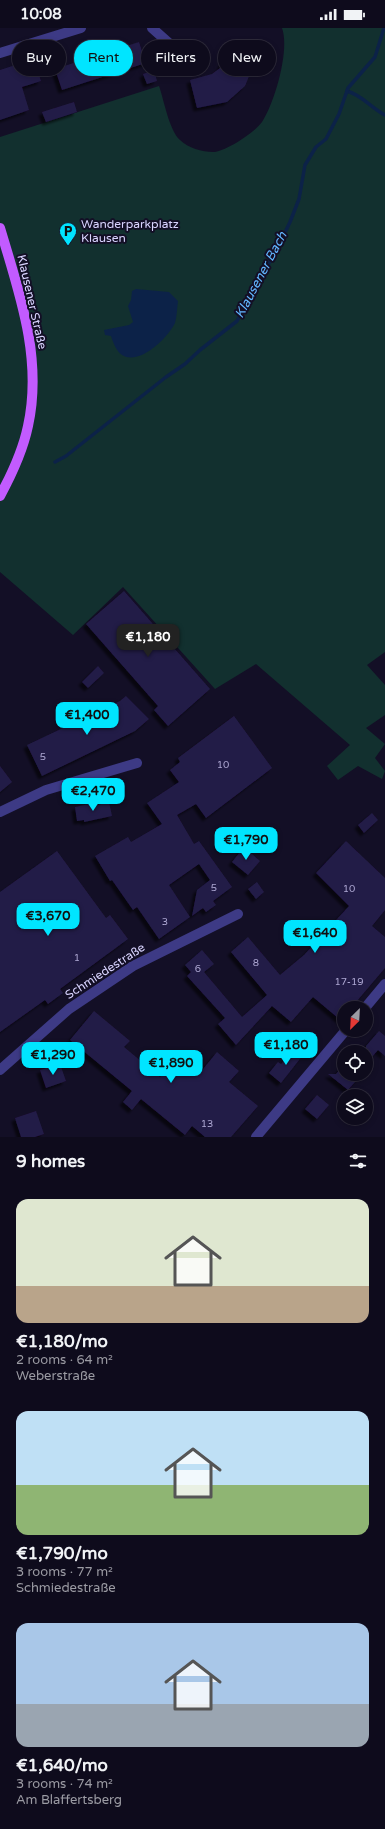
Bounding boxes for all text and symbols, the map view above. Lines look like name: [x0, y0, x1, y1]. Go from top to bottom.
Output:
text: 10:08: [20, 5, 62, 23]
chip: Buy: [12, 40, 66, 76]
chip: Rent: [74, 40, 133, 76]
chip: Filters: [141, 40, 210, 76]
chip: New: [218, 40, 276, 76]
place label: Wanderparkplatz Klausen: [81, 217, 179, 245]
parking icon: Wanderparkplatz Klausen: [58, 221, 78, 246]
water label: Klausener Bach: [232, 228, 291, 321]
street label: Klausener Straße: [14, 253, 50, 351]
pin: €1,180: [115, 624, 181, 658]
text: €1,180: [126, 629, 170, 645]
pin: €1,400: [54, 702, 120, 736]
text: €1,400: [65, 707, 109, 723]
house number: 5: [40, 751, 46, 763]
house number: 10: [217, 759, 229, 771]
pin: €2,470: [60, 778, 126, 812]
text: €2,470: [71, 783, 115, 799]
pin: €1,790: [213, 827, 279, 861]
text: €1,790: [224, 832, 268, 848]
house number: 5: [211, 882, 217, 894]
house number: 10: [343, 883, 355, 895]
pin: €3,670: [15, 903, 81, 937]
text: €3,670: [26, 908, 70, 924]
house number: 3: [162, 916, 168, 928]
pin: €1,640: [282, 920, 348, 954]
text: €1,640: [293, 925, 337, 941]
street label: Schmiedestraße: [63, 940, 148, 1002]
house number: 1: [74, 952, 80, 964]
house number: 8: [253, 957, 259, 969]
house number: 6: [195, 963, 201, 975]
house number: 17-19: [335, 976, 364, 988]
north arrow: [337, 1001, 373, 1037]
map controls: [337, 1001, 373, 1125]
pin: €1,180: [253, 1032, 319, 1066]
text: €1,180: [264, 1037, 308, 1053]
pin: €1,290: [20, 1042, 86, 1076]
button: locate: [337, 1045, 373, 1081]
text: €1,290: [31, 1047, 75, 1063]
pin: €1,890: [138, 1050, 204, 1084]
text: €1,890: [149, 1055, 193, 1071]
button: layers: [337, 1089, 373, 1125]
house number: 13: [201, 1118, 213, 1130]
icon: filters: [347, 1150, 369, 1172]
text: 9 homes: [16, 1151, 85, 1172]
icon: home: [157, 1225, 229, 1297]
text: €1,180/mo: [16, 1331, 108, 1352]
text: 2 rooms · 64 m²: [16, 1352, 113, 1368]
text: Weberstraße: [16, 1368, 95, 1384]
icon: home: [157, 1437, 229, 1509]
text: €1,790/mo: [16, 1543, 108, 1564]
text: 3 rooms · 77 m²: [16, 1564, 113, 1580]
text: Schmiedestraße: [16, 1580, 116, 1596]
icon: home: [157, 1649, 229, 1721]
text: €1,640/mo: [16, 1755, 108, 1776]
text: 3 rooms · 74 m²: [16, 1776, 113, 1792]
text: Am Blaffertsberg: [16, 1792, 122, 1808]

